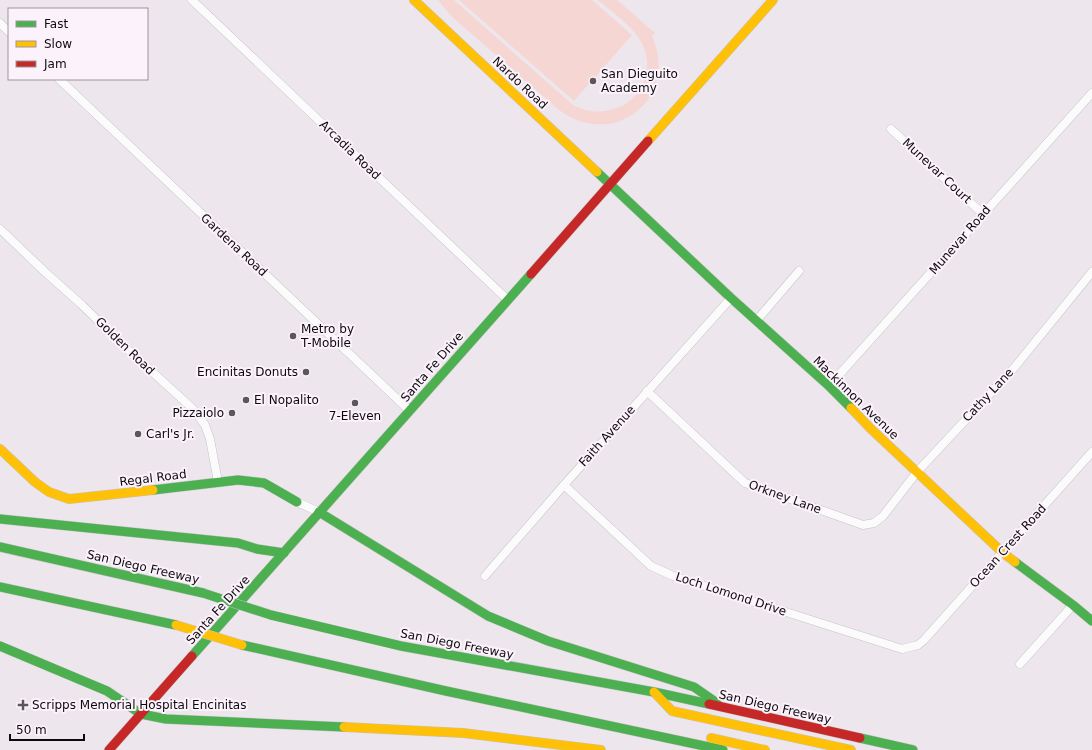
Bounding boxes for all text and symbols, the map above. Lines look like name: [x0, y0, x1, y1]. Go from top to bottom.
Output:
legend: [8, 8, 148, 80]
text: Fast: [44, 17, 68, 31]
text: Slow: [44, 37, 72, 51]
street label: Nardo Road: [490, 54, 550, 112]
text: Jam: [43, 57, 67, 71]
place label: San Dieguito Academy: [601, 67, 678, 95]
marker: San Dieguito Academy: [588, 76, 598, 86]
street label: Arcadia Road: [317, 118, 383, 182]
street label: Munevar Court: [900, 135, 975, 207]
street label: Munevar Road: [926, 203, 994, 277]
street label: Gardena Road: [198, 211, 270, 279]
street label: Golden Road: [93, 314, 157, 378]
place label: Metro by T-Mobile: [300, 322, 354, 350]
street label: Santa Fe Drive: [398, 329, 466, 405]
marker: Metro by T-Mobile: [288, 331, 298, 341]
street label: Mackinnon Avenue: [810, 354, 902, 442]
place label: Encinitas Donuts: [197, 365, 298, 379]
street label: Cathy Lane: [960, 365, 1016, 425]
marker: Encinitas Donuts: [301, 367, 311, 377]
place label: El Nopalito: [254, 393, 319, 407]
marker: El Nopalito: [241, 395, 251, 405]
marker: 7-Eleven: [350, 398, 360, 408]
street label: Faith Avenue: [576, 403, 638, 469]
place label: Pizzaiolo: [172, 406, 224, 420]
marker: Pizzaiolo: [227, 408, 237, 418]
place label: 7-Eleven: [329, 409, 381, 423]
place label: Carl's Jr.: [146, 427, 195, 441]
marker: Carl's Jr.: [133, 429, 143, 439]
street label: Regal Road: [119, 467, 187, 489]
street label: Orkney Lane: [747, 477, 823, 517]
street label: Ocean Crest Road: [967, 501, 1049, 591]
street label: San Diego Freeway: [85, 547, 201, 587]
street label: Loch Lomond Drive: [674, 569, 788, 619]
street label: Santa Fe Drive: [183, 573, 253, 647]
street label: San Diego Freeway: [399, 626, 515, 662]
street label: San Diego Freeway: [717, 687, 833, 727]
place label: Scripps Memorial Hospital Encinitas: [32, 698, 246, 712]
marker: Scripps Memorial Hospital Encinitas: [17, 699, 29, 711]
scale bar: [10, 716, 84, 742]
text: 50 m: [16, 723, 47, 737]

